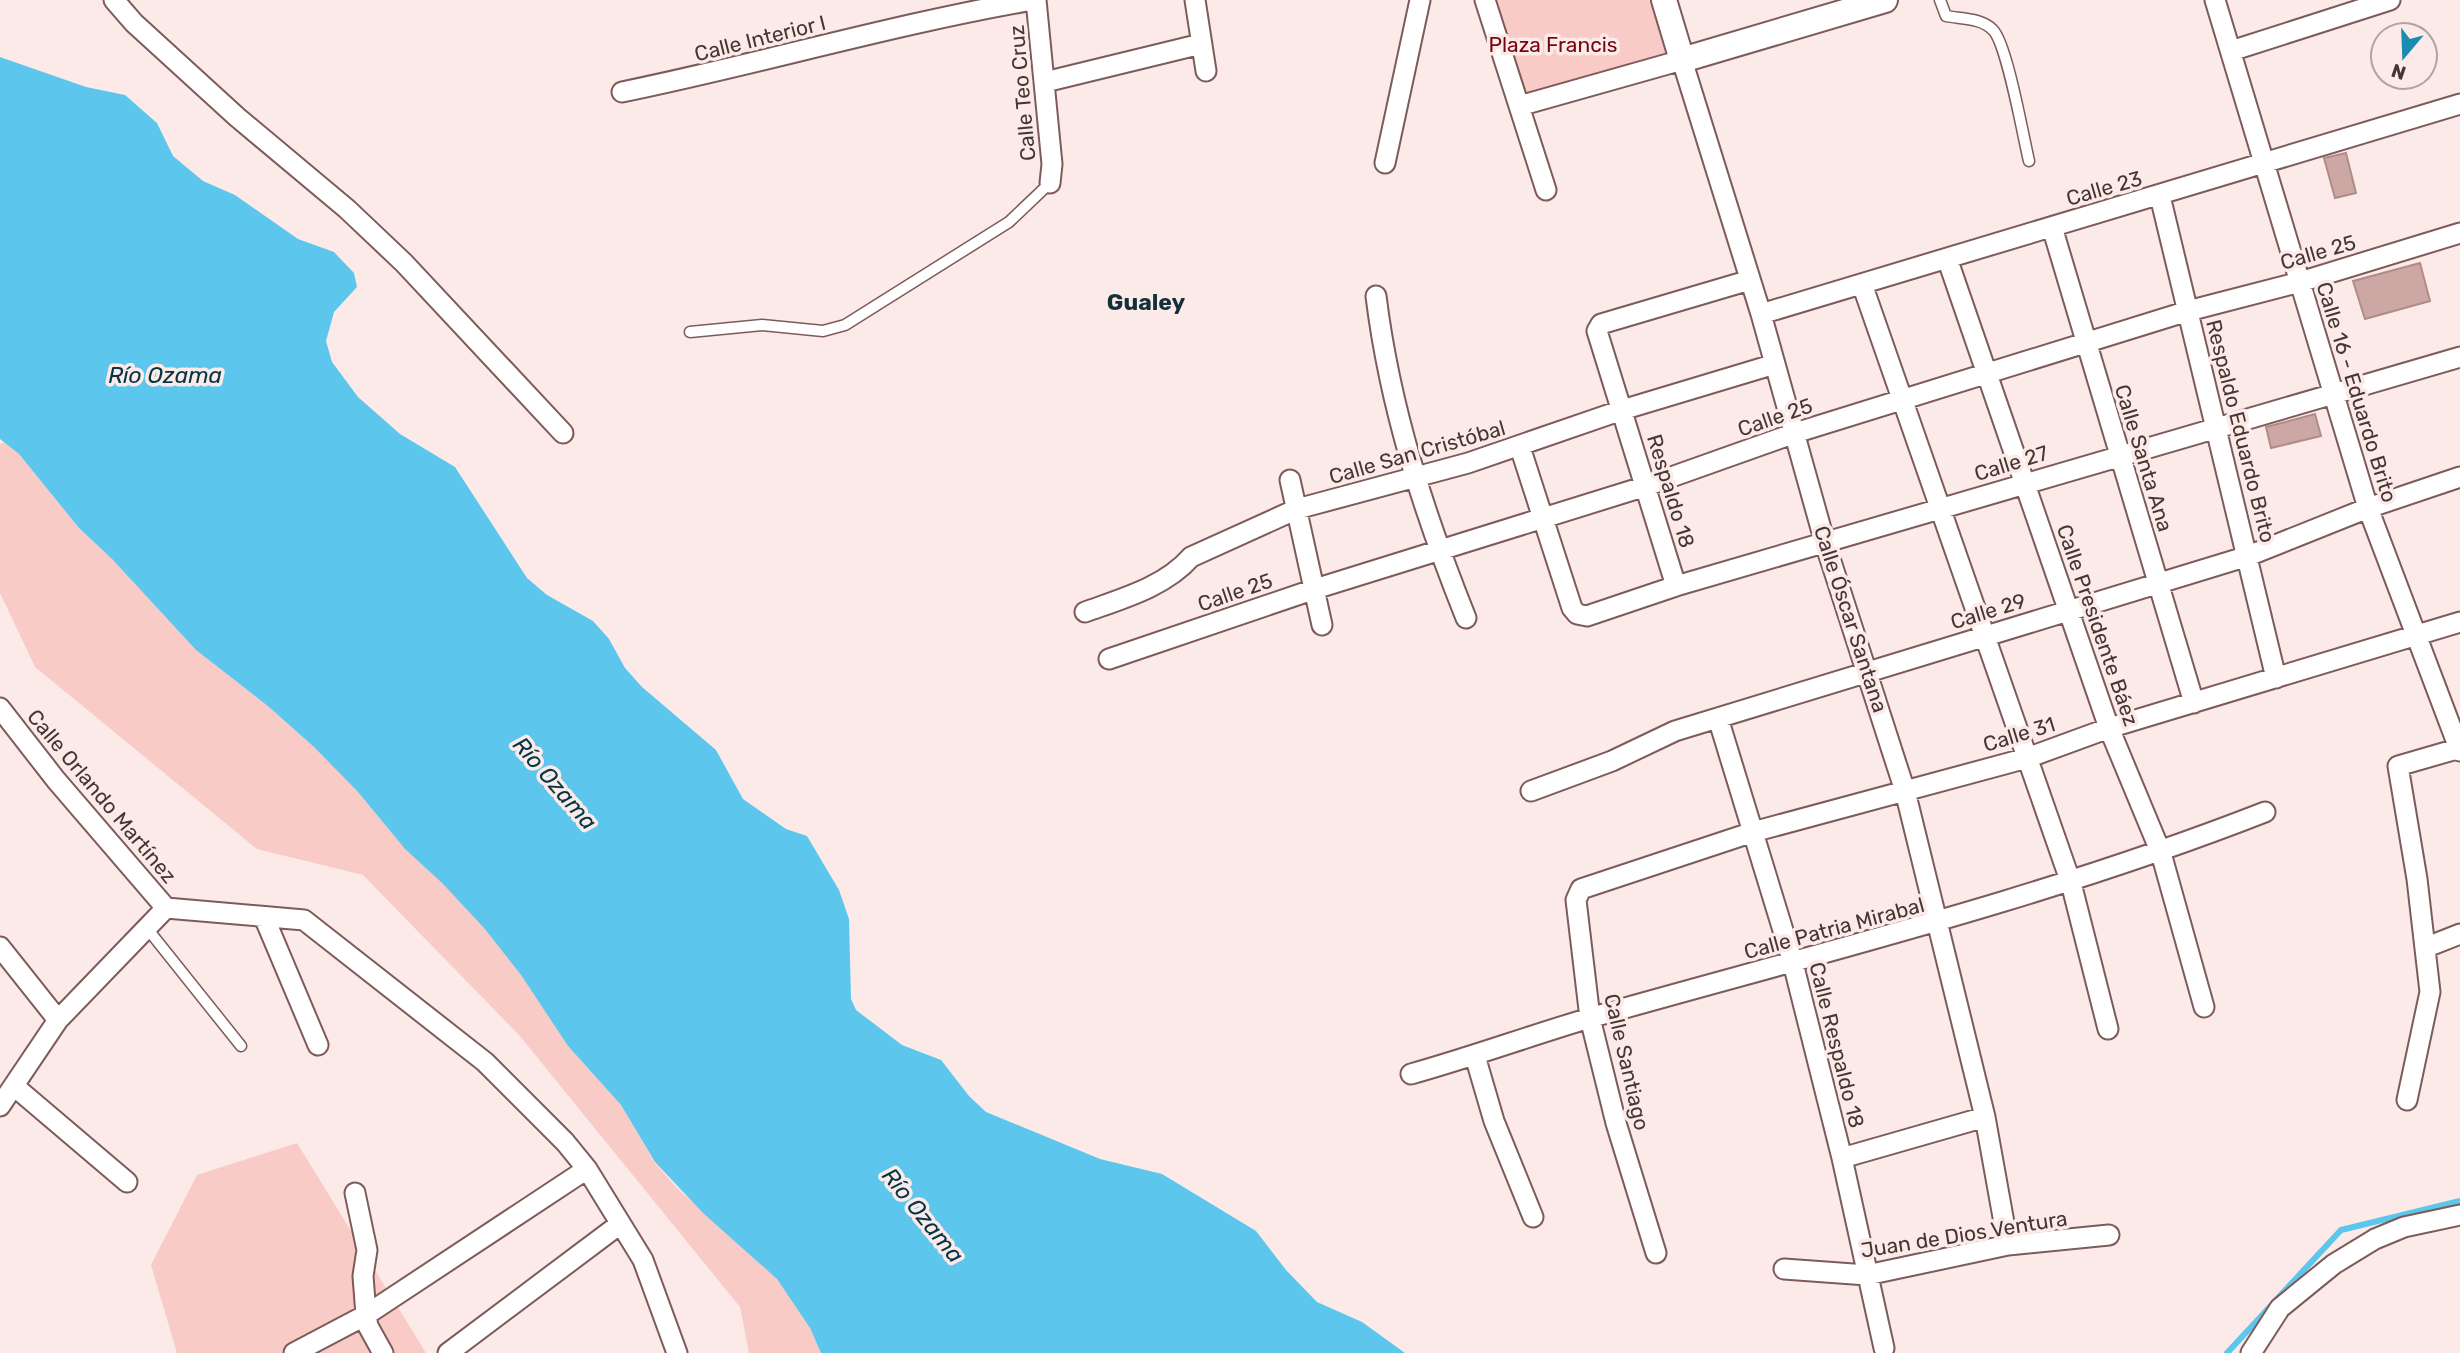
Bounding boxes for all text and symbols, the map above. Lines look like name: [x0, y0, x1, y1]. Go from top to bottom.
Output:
street label: Calle Interior I: [692, 10, 828, 66]
north arrow: [2369, 21, 2439, 91]
street label: Calle Teo Cruz: [1004, 24, 1040, 162]
park label: Plaza Francis: [1488, 32, 1618, 57]
text: N: [2388, 59, 2409, 85]
street label: Calle 23: [2063, 165, 2145, 211]
street label: Calle 25: [2277, 229, 2359, 275]
street label: Calle 16 - Eduardo Brito: [2312, 279, 2402, 505]
district label: Gualey: [1107, 288, 1185, 316]
street label: Respaldo Eduardo Brito: [2201, 317, 2281, 545]
water label: Río Ozama: [108, 361, 222, 389]
street label: Calle Santa Ana: [2110, 381, 2178, 535]
street label: Calle 25: [1734, 393, 1816, 441]
street label: Calle San Cristóbal: [1326, 415, 1508, 489]
street label: Respaldo 18: [1642, 431, 1700, 551]
street label: Calle 27: [1971, 440, 2051, 486]
street label: Calle Presidente Báez: [2052, 521, 2144, 729]
street label: Calle Óscar Santana: [1809, 523, 1893, 715]
street label: Calle 25: [1194, 568, 1276, 616]
street label: Calle 29: [1947, 588, 2029, 634]
street label: Calle Orlando Martínez: [22, 704, 182, 888]
street label: Calle 31: [1980, 711, 2058, 757]
water label: Río Ozama: [507, 731, 603, 835]
street label: Calle Patria Mirabal: [1741, 892, 1927, 964]
street label: Calle Respaldo 18: [1804, 959, 1870, 1131]
street label: Calle Santiago: [1599, 991, 1655, 1133]
water label: Río Ozama: [876, 1162, 970, 1268]
street label: Juan de Dios Ventura: [1859, 1205, 2069, 1263]

